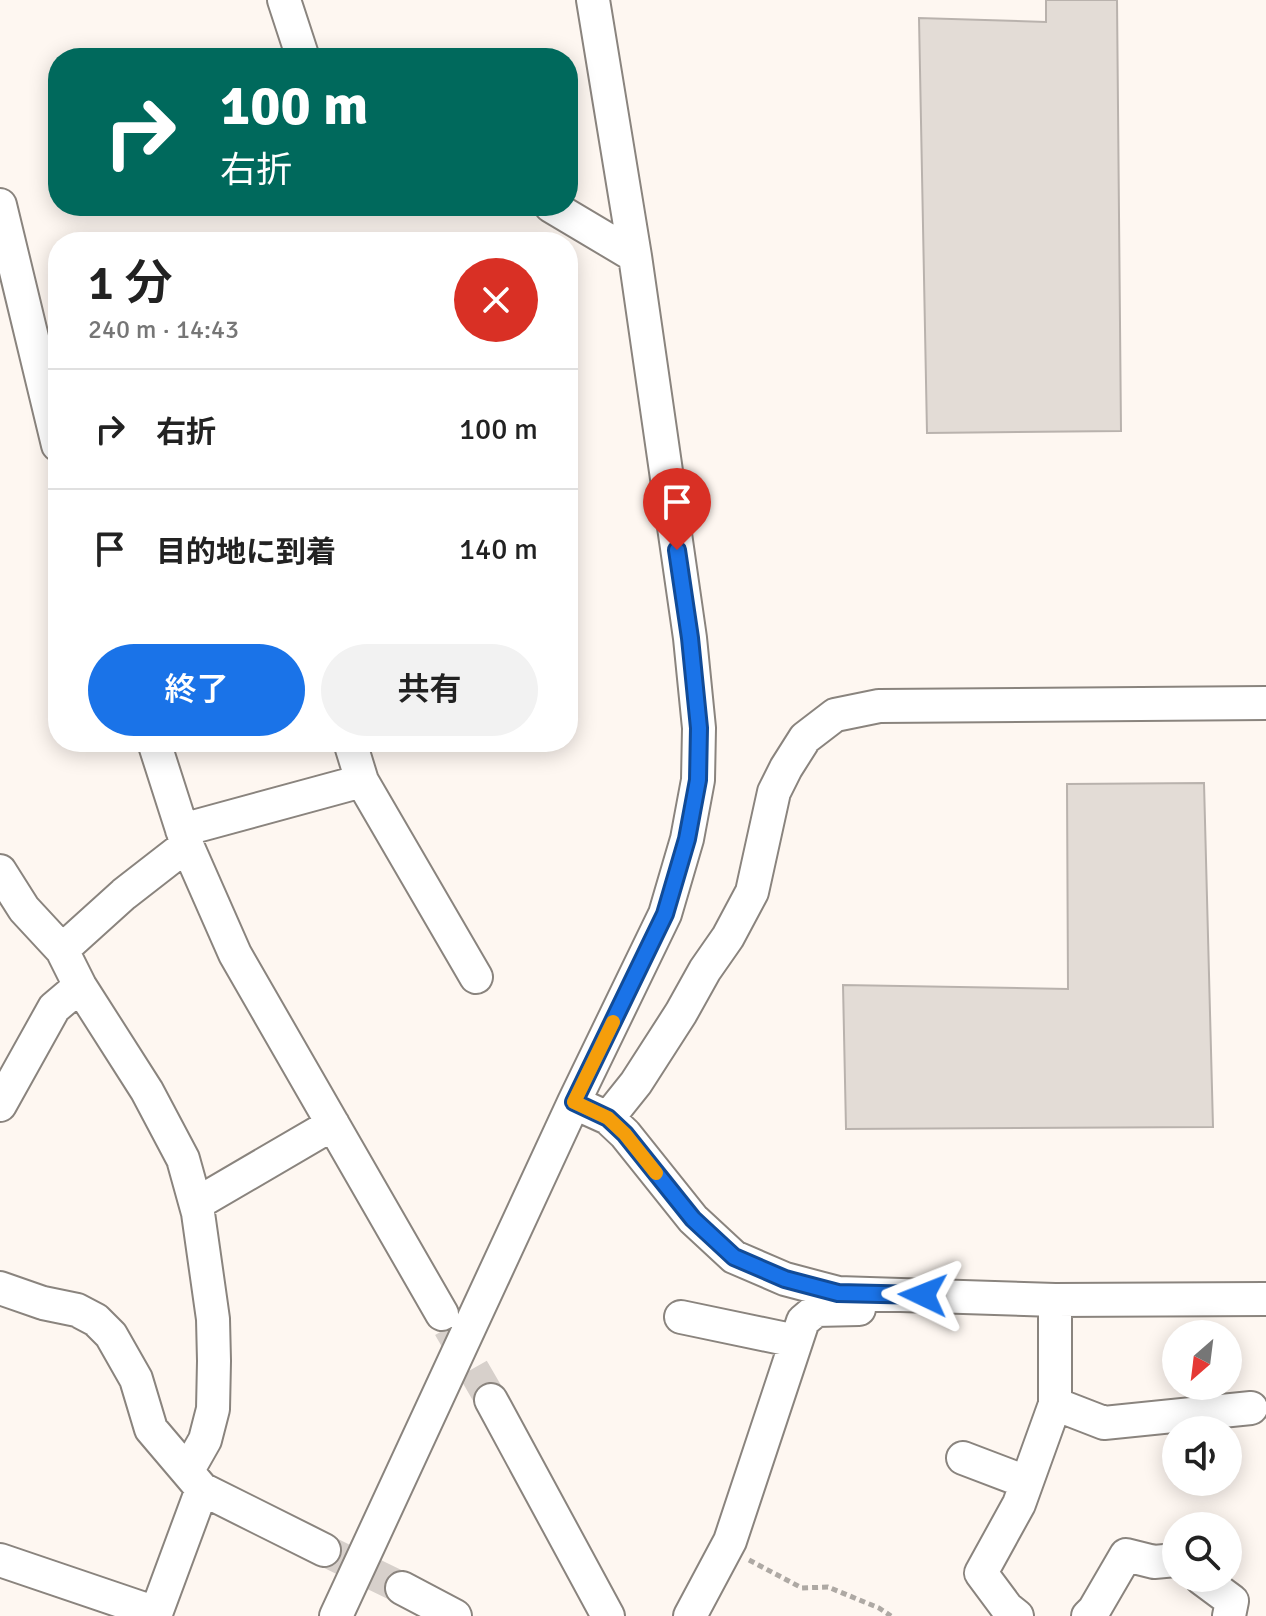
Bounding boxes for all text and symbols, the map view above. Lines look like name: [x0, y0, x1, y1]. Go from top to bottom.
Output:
text: 100 m: [220, 71, 368, 140]
icon: right: [88, 80, 192, 184]
text: 右折: [220, 148, 292, 193]
text: 1 分: [88, 254, 172, 313]
button: close: [454, 258, 538, 342]
text: 240 m · 14:43: [88, 314, 239, 346]
icon: right: [88, 407, 132, 451]
text: 100 m: [459, 411, 538, 448]
text: 右折: [156, 414, 216, 451]
pin: [643, 468, 711, 550]
icon: arrive: [655, 480, 699, 524]
icon: arrive: [88, 527, 132, 571]
text: 140 m: [459, 531, 538, 568]
text: 目的地に到着: [156, 534, 336, 571]
button: 終了: [88, 644, 305, 736]
button: 共有: [321, 644, 538, 736]
position arrow: [881, 1253, 965, 1337]
north arrow: [1162, 1320, 1242, 1400]
map controls: [1162, 1320, 1242, 1592]
button: sound: [1162, 1416, 1242, 1496]
button: search: [1162, 1512, 1242, 1592]

